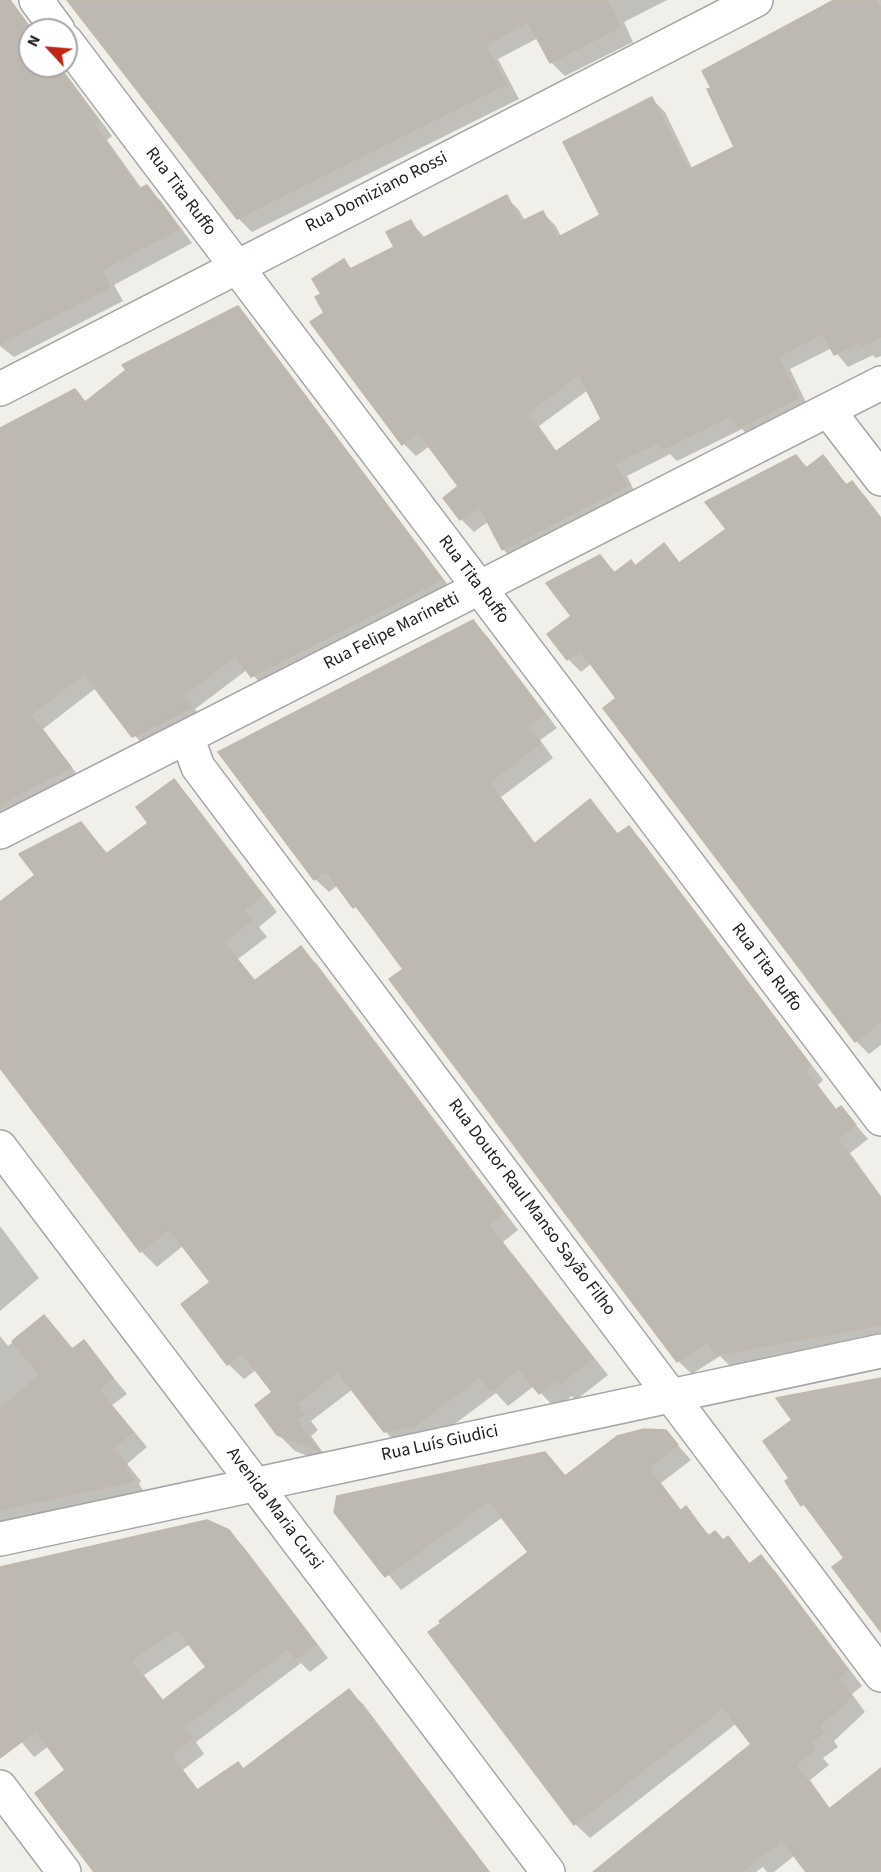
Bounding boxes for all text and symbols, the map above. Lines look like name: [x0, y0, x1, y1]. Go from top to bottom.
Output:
north arrow: [18, 18, 78, 78]
text: N: [21, 31, 46, 51]
street label: Rua Tita Ruffo: [140, 144, 220, 240]
street label: Rua Domiziano Rossi: [302, 148, 452, 238]
street label: Rua Tita Ruffo: [433, 532, 513, 628]
street label: Rua Felipe Marinetti: [321, 588, 463, 676]
street label: Rua Tita Ruffo: [726, 920, 806, 1016]
street label: Rua Doutor Raul Manso Sayão Filho: [442, 1095, 620, 1321]
street label: Rua Luís Giudici: [380, 1421, 500, 1467]
street label: Avenida Maria Cursi: [221, 1444, 327, 1574]

